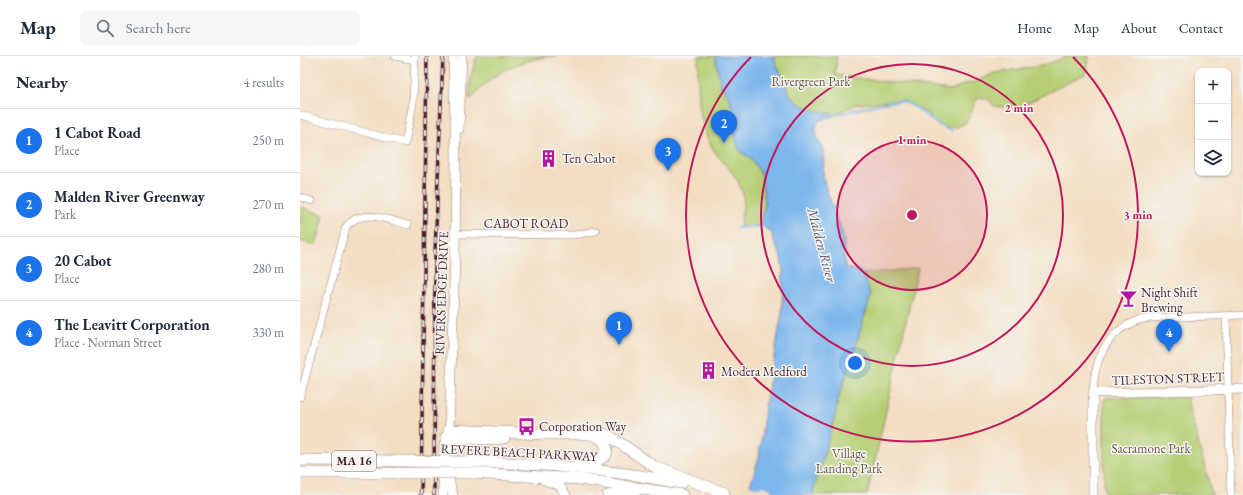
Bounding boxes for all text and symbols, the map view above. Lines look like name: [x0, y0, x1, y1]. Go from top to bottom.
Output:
search box: [80, 10, 360, 46]
text: Map: [20, 15, 56, 40]
icon: search: [94, 17, 116, 39]
text: Search here: [126, 18, 191, 37]
text: Home: [1017, 19, 1052, 37]
text: Map: [1074, 19, 1099, 37]
text: About: [1121, 19, 1157, 37]
text: Contact: [1179, 19, 1223, 37]
map controls: [1195, 68, 1231, 176]
button: +: [1195, 68, 1231, 104]
text: Nearby: [16, 71, 68, 93]
park label: Rivergreen Park: [772, 73, 851, 90]
text: 4 results: [243, 74, 284, 91]
text: 2 min: [1004, 100, 1034, 116]
button: −: [1195, 104, 1231, 140]
pin: 2: [711, 110, 737, 143]
text: 1 Cabot Road: [54, 123, 141, 142]
text: 1: [26, 132, 32, 149]
text: 250 m: [253, 132, 284, 149]
text: 1 min: [897, 132, 927, 148]
pin: 3: [655, 138, 681, 171]
button: layers: [1195, 140, 1231, 176]
text: Place: [54, 142, 80, 159]
building icon: Ten Cabot: [539, 148, 559, 168]
place label: Ten Cabot: [562, 150, 616, 167]
text: Malden River Greenway: [54, 187, 205, 206]
text: 2: [26, 196, 32, 213]
text: 270 m: [253, 196, 284, 213]
water label: Malden River: [803, 205, 841, 285]
text: Park: [54, 206, 76, 223]
text: 3 min: [1123, 207, 1153, 223]
centre of rings: [905, 208, 919, 222]
street label: CABOT ROAD: [484, 215, 568, 232]
street label: RIVERS EDGE DRIVE: [431, 231, 452, 355]
text: 20 Cabot: [54, 251, 112, 270]
text: 3: [26, 260, 32, 277]
text: 280 m: [253, 260, 284, 277]
text: Place: [54, 270, 80, 287]
place label: Night Shift Brewing: [1141, 284, 1198, 316]
bar icon: Night Shift Brewing: [1118, 289, 1138, 309]
pin: 1: [606, 312, 632, 345]
text: The Leavitt Corporation: [54, 315, 210, 334]
pin: 4: [1156, 319, 1182, 352]
text: 4: [26, 324, 32, 341]
text: 330 m: [253, 324, 284, 341]
text: Place · Norman Street: [54, 334, 162, 351]
your location: [845, 353, 865, 373]
building icon: Modera Medford: [698, 361, 718, 381]
place label: Modera Medford: [721, 363, 807, 380]
street label: TILESTON STREET: [1111, 368, 1225, 389]
bus stop icon: Corporation Way: [516, 416, 536, 436]
place label: Corporation Way: [539, 418, 627, 435]
street label: REVERE BEACH PARKWAY: [440, 440, 599, 465]
park label: Sacramone Park: [1111, 440, 1191, 457]
park label: Village Landing Park: [816, 445, 883, 477]
road number: MA 16: [332, 451, 376, 471]

